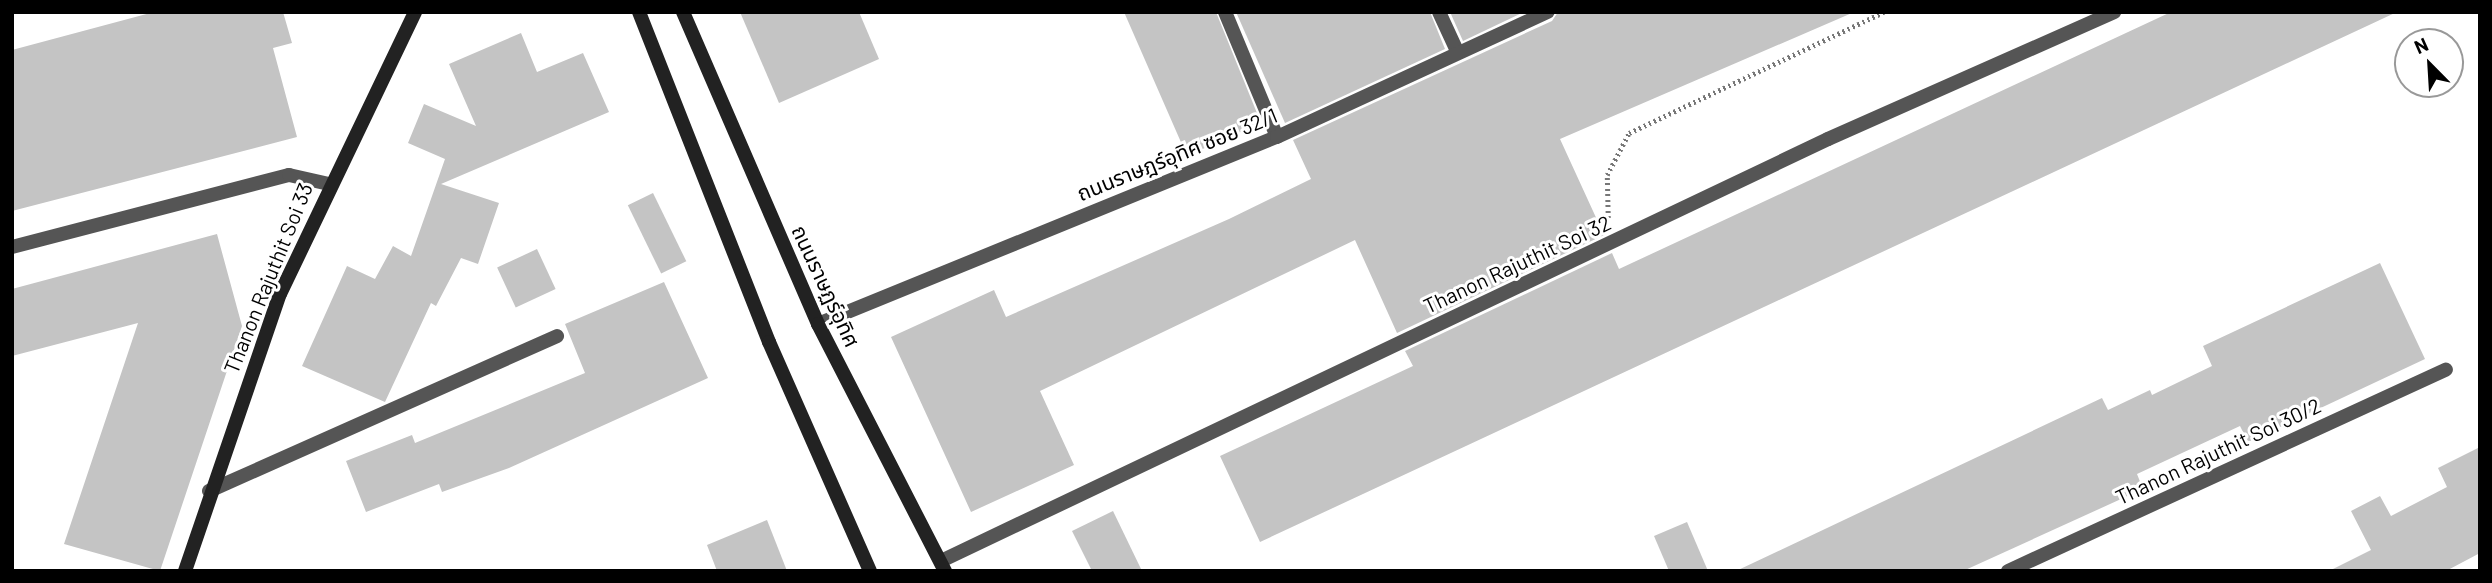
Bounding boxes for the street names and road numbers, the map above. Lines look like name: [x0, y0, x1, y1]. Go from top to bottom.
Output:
street label: ถนนราษฎร์อุทิศ ซอย 32/1: [1073, 102, 1281, 206]
street label: Thanon Rajuthit Soi 33: [218, 179, 318, 377]
street label: Thanon Rajuthit Soi 32: [1419, 210, 1615, 318]
street label: ถนนราษฏร์อุทิศ: [787, 221, 865, 351]
street label: Thanon Rajuthit Soi 30/2: [2111, 392, 2325, 510]

